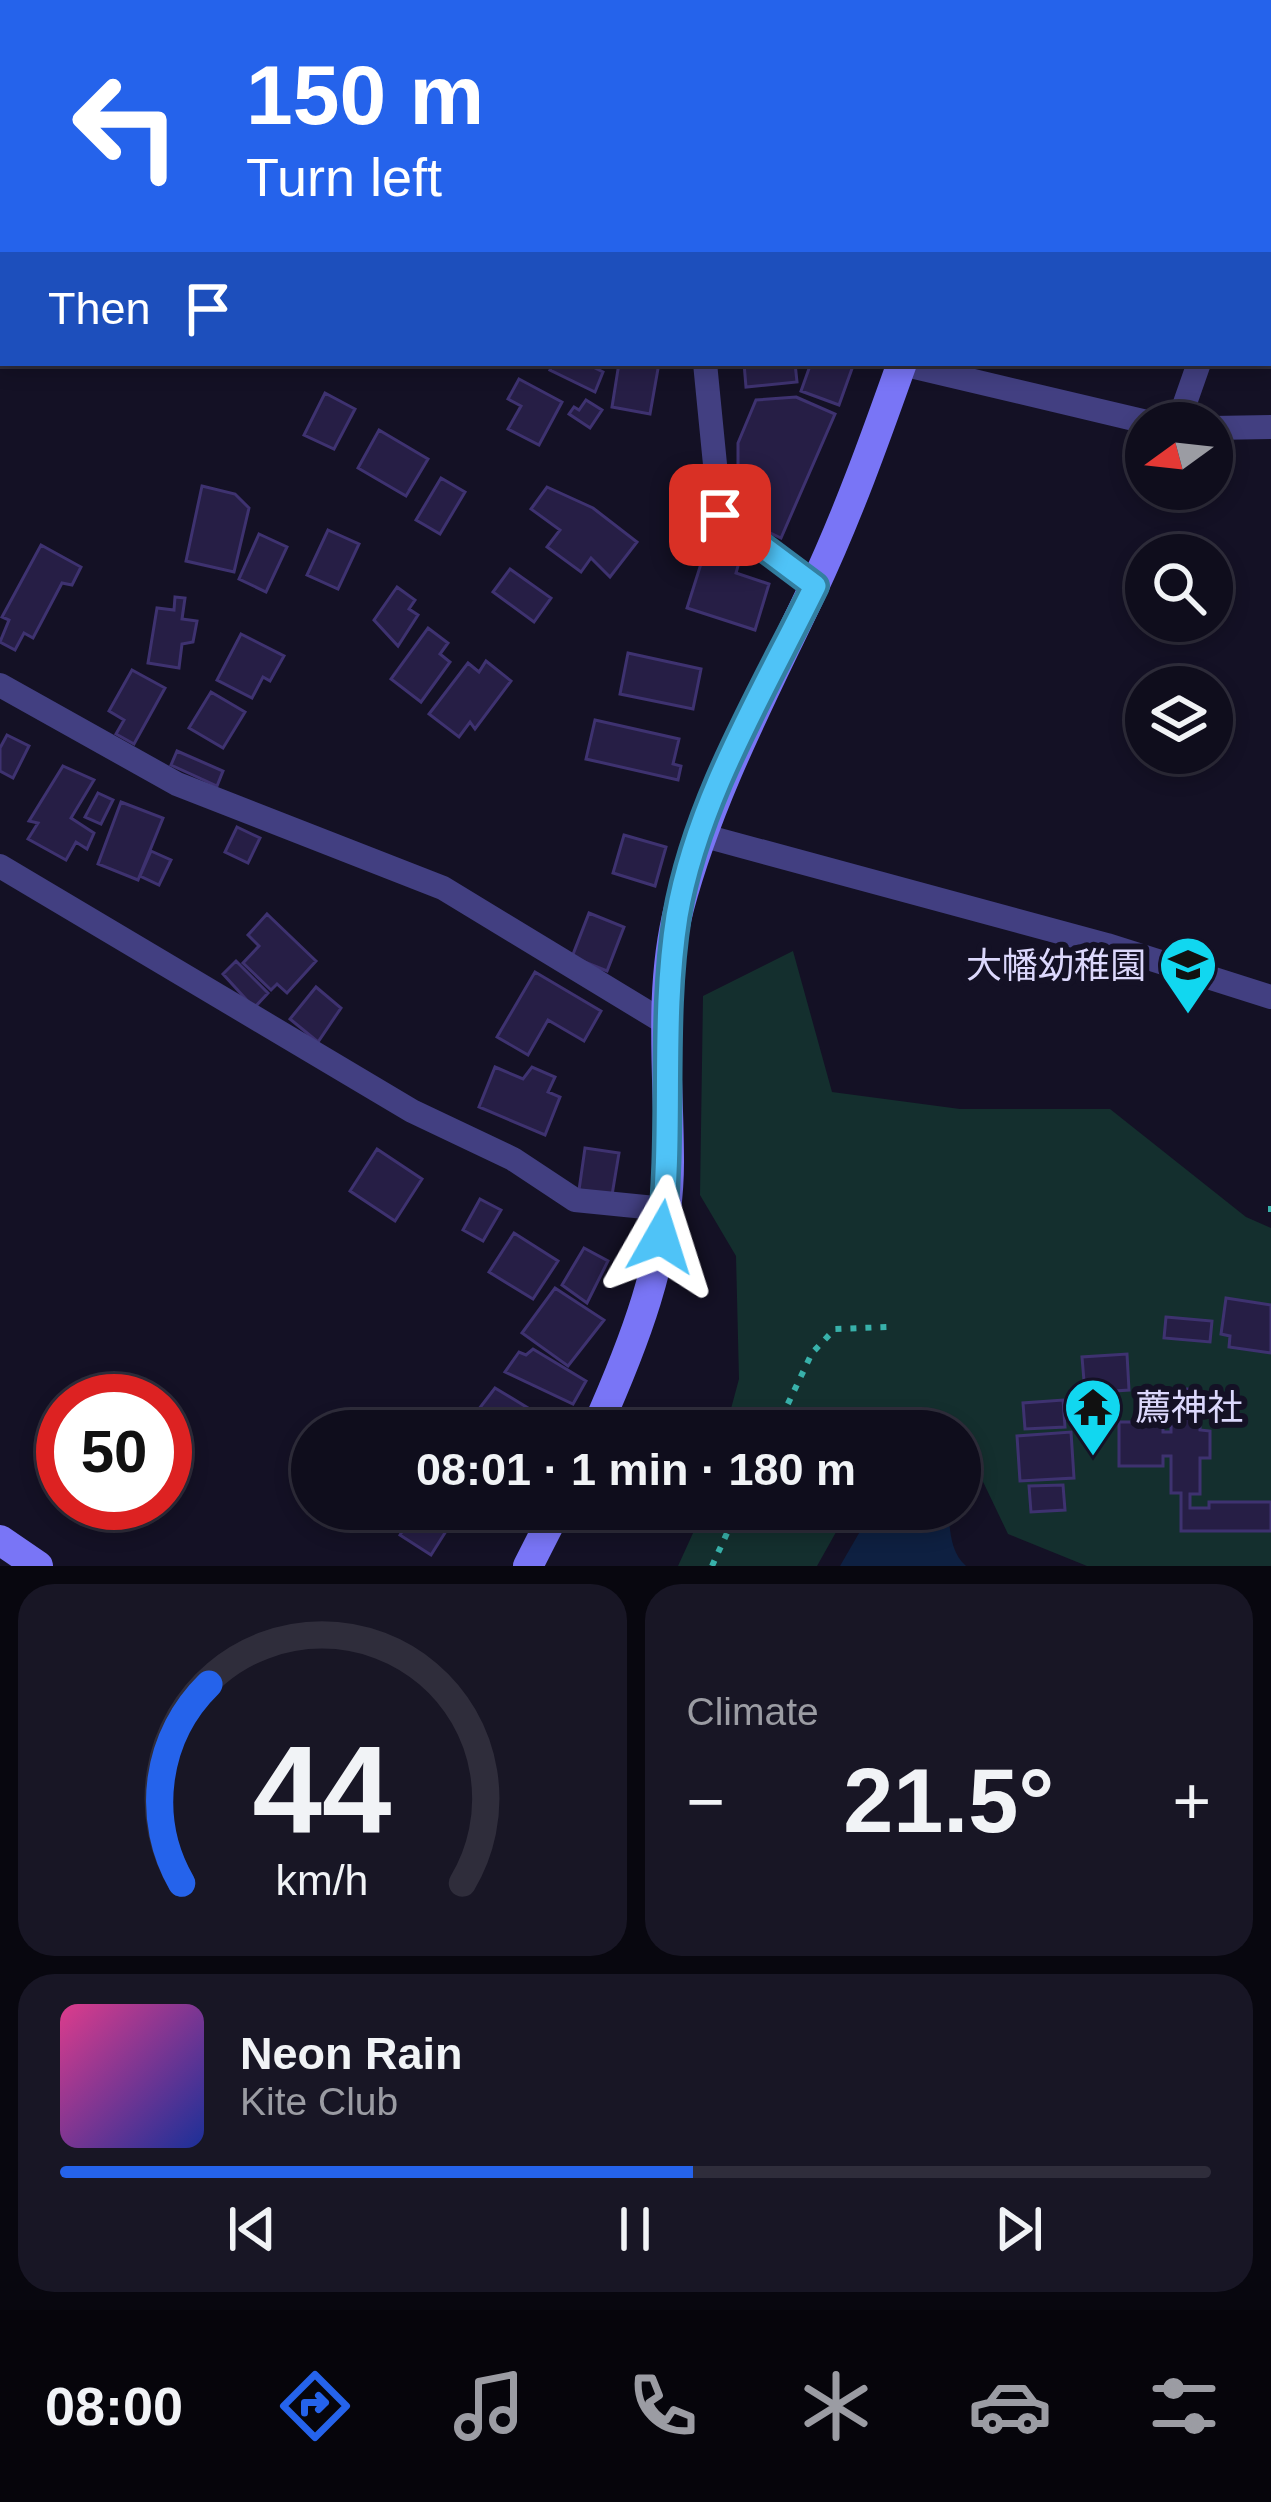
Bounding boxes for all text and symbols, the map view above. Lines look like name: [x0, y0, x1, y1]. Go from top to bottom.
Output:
icon: left: [48, 48, 204, 204]
text: 150 m: [246, 48, 484, 142]
text: Turn left: [246, 147, 442, 207]
icon: arrive: [175, 276, 241, 342]
text: Then: [48, 283, 151, 334]
north arrow: [1125, 402, 1233, 510]
map controls: [1125, 402, 1233, 774]
pin: [669, 464, 771, 566]
icon: arrive: [687, 482, 753, 548]
button: search: [1125, 534, 1233, 642]
button: layers: [1125, 666, 1233, 774]
school or university icon: 大幡幼稚園: [1157, 934, 1219, 1016]
place label: 大幡幼稚園: [966, 945, 1146, 986]
position arrow: [598, 1174, 724, 1300]
speed limit sign: 50: [36, 1374, 192, 1530]
temple icon: 薦神社: [1062, 1376, 1124, 1458]
place label: 薦神社: [1135, 1387, 1243, 1428]
text: 08:01 · 1 min · 180 m: [416, 1444, 856, 1495]
text: Climate: [687, 1690, 819, 1733]
text: 44: [253, 1719, 392, 1858]
text: 21.5°: [843, 1751, 1054, 1851]
text: −: [687, 1764, 725, 1838]
text: +: [1172, 1764, 1211, 1838]
text: km/h: [276, 1856, 369, 1904]
text: Neon Rain: [240, 2028, 463, 2079]
text: Kite Club: [240, 2080, 398, 2123]
icon: previous: [219, 2196, 285, 2262]
icon: pause: [602, 2196, 668, 2262]
icon: next: [986, 2196, 1052, 2262]
icon: directions: [273, 2364, 357, 2448]
icon: music: [447, 2364, 531, 2448]
icon: phone: [621, 2364, 705, 2448]
icon: climate: [794, 2364, 878, 2448]
icon: car: [968, 2364, 1052, 2448]
icon: filters: [1142, 2364, 1226, 2448]
text: 08:00: [45, 2376, 183, 2436]

